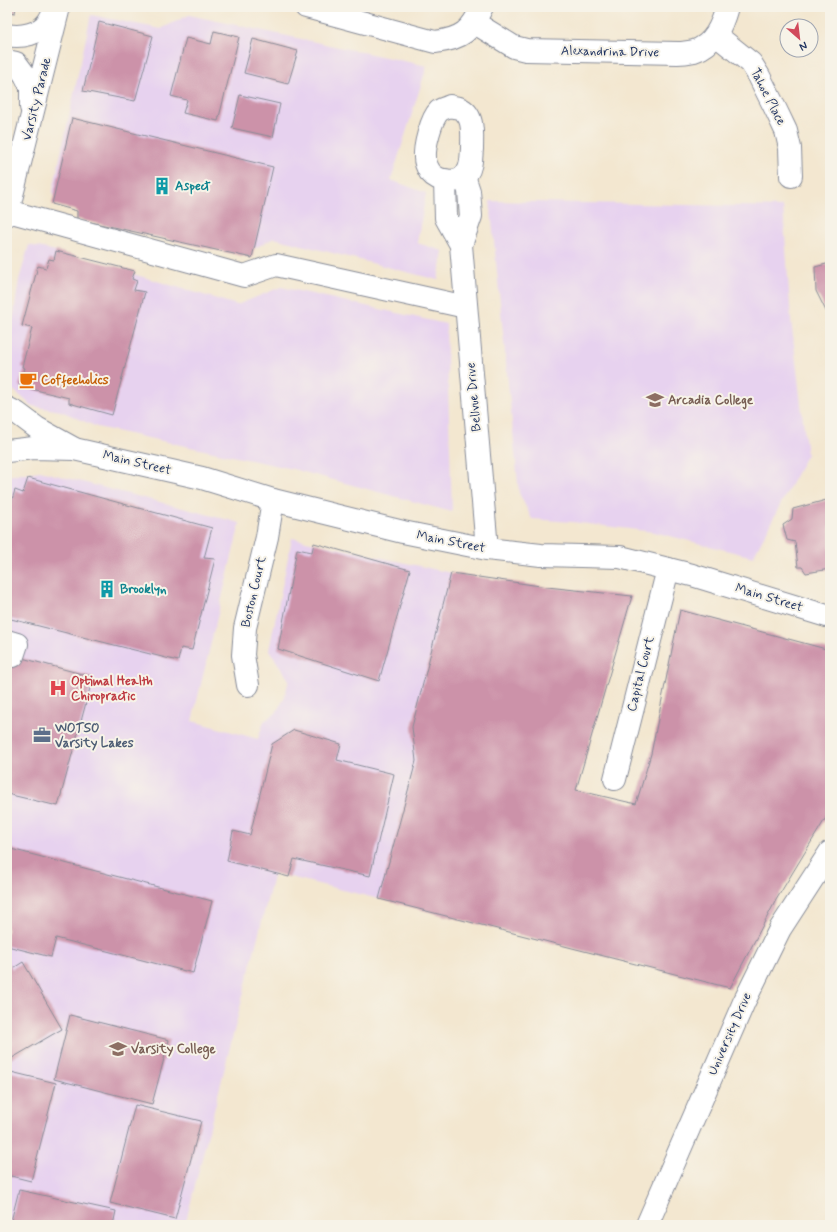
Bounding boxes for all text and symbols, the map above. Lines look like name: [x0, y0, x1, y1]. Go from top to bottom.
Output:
north arrow: [779, 18, 819, 58]
text: N: [797, 38, 810, 54]
street label: Alexandrina Drive: [561, 43, 659, 61]
street label: Varsity Parade: [18, 56, 56, 142]
street label: Tahoe Place: [746, 65, 790, 129]
building icon: Aspect: [152, 176, 172, 196]
place label: Aspect: [175, 178, 211, 195]
street label: Bellvue Drive: [463, 362, 485, 432]
cafe icon: Coffeeholics: [18, 370, 38, 390]
place label: Coffeeholics: [41, 372, 109, 389]
school or university icon: Arcadia College: [645, 390, 665, 410]
place label: Arcadia College: [668, 392, 754, 410]
street label: Main Street: [101, 447, 173, 479]
street label: Main Street: [415, 527, 487, 557]
street label: Boston Court: [238, 554, 271, 629]
building icon: Brooklyn: [97, 579, 117, 599]
street label: Main Street: [733, 580, 805, 616]
place label: Brooklyn: [120, 581, 167, 598]
street label: Capital Court: [623, 634, 659, 713]
place label: Optimal Health Chiropractic: [71, 673, 153, 705]
hospital icon: Optimal Health Chiropractic: [48, 678, 68, 698]
place label: WOTSO Varsity Lakes: [54, 720, 134, 752]
office icon: WOTSO Varsity Lakes: [32, 725, 52, 745]
street label: University Drive: [704, 990, 756, 1078]
school or university icon: Varsity College: [108, 1039, 128, 1059]
place label: Varsity College: [131, 1041, 216, 1060]

